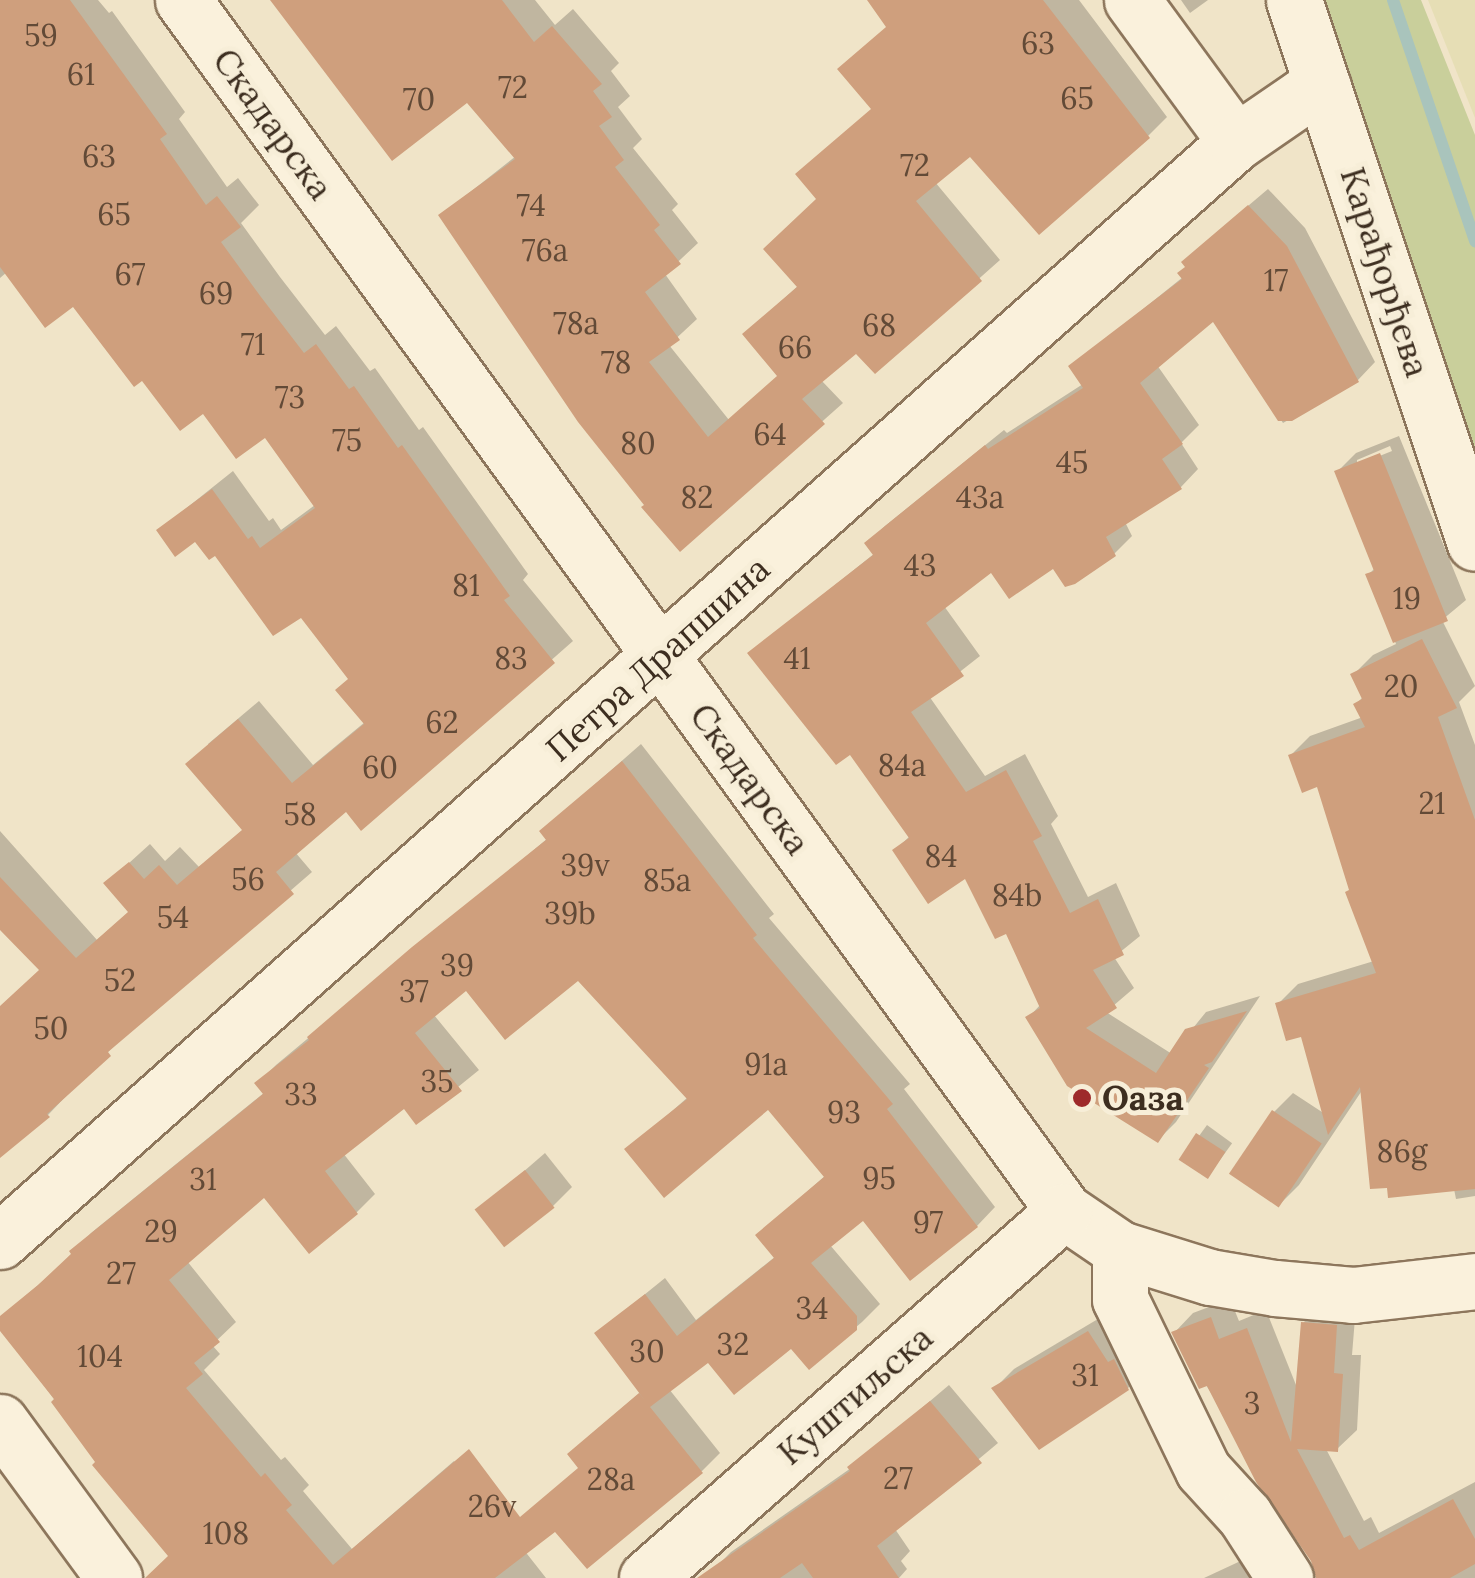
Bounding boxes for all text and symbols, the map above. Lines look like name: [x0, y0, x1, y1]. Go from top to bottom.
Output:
house number: 59: [24, 17, 58, 53]
house number: 63: [1021, 25, 1055, 61]
street label: Скадарска: [204, 40, 342, 208]
house number: 61: [67, 56, 95, 92]
house number: 72: [498, 69, 528, 105]
house number: 65: [1060, 80, 1094, 116]
house number: 70: [403, 81, 435, 117]
house number: 63: [82, 138, 116, 174]
house number: 72: [900, 147, 930, 183]
street label: Карађорђева: [1331, 162, 1439, 382]
house number: 74: [516, 187, 546, 223]
house number: 65: [97, 196, 131, 232]
house number: 76a: [522, 232, 568, 268]
house number: 67: [115, 256, 145, 292]
house number: 17: [1264, 262, 1288, 298]
house number: 69: [199, 275, 233, 311]
house number: 78a: [553, 305, 599, 341]
house number: 68: [862, 307, 896, 343]
house number: 71: [241, 326, 265, 362]
house number: 66: [778, 329, 812, 365]
house number: 78: [601, 344, 631, 380]
house number: 73: [275, 379, 305, 415]
house number: 64: [753, 416, 787, 452]
house number: 75: [332, 422, 362, 458]
house number: 80: [620, 425, 656, 461]
house number: 45: [1056, 444, 1088, 480]
house number: 82: [681, 479, 713, 515]
house number: 43a: [956, 479, 1004, 515]
house number: 43: [904, 547, 936, 583]
street label: Петра Драпшина: [538, 548, 778, 770]
house number: 81: [452, 567, 480, 603]
house number: 19: [1393, 580, 1421, 616]
house number: 83: [494, 640, 528, 676]
house number: 41: [783, 640, 811, 676]
house number: 20: [1384, 668, 1418, 704]
street label: Скадарска: [681, 695, 819, 863]
house number: 62: [425, 704, 459, 740]
house number: 84a: [878, 747, 926, 783]
house number: 60: [362, 749, 398, 785]
house number: 21: [1418, 785, 1446, 821]
house number: 58: [283, 796, 317, 832]
house number: 84: [924, 838, 958, 874]
house number: 39v: [560, 847, 610, 883]
house number: 56: [231, 861, 265, 897]
house number: 85a: [643, 862, 691, 898]
house number: 84b: [992, 877, 1042, 913]
house number: 39b: [544, 895, 596, 931]
house number: 54: [157, 899, 189, 935]
house number: 39: [440, 947, 474, 983]
house number: 52: [104, 962, 136, 998]
house number: 37: [399, 973, 429, 1009]
house number: 50: [34, 1010, 68, 1046]
house number: 91a: [744, 1046, 788, 1082]
house number: 35: [420, 1063, 454, 1099]
house number: 33: [284, 1076, 318, 1112]
place label: Оаза: [1102, 1077, 1184, 1119]
marker: Оаза: [1071, 1087, 1093, 1109]
house number: 93: [827, 1094, 861, 1130]
house number: 86g: [1377, 1133, 1427, 1169]
house number: 95: [862, 1160, 896, 1196]
house number: 31: [189, 1161, 217, 1197]
house number: 97: [913, 1204, 943, 1240]
house number: 29: [144, 1213, 178, 1249]
house number: 27: [106, 1255, 136, 1291]
house number: 34: [796, 1290, 828, 1326]
street label: Куштиљска: [769, 1316, 941, 1474]
house number: 32: [717, 1326, 749, 1362]
house number: 30: [629, 1333, 665, 1369]
house number: 104: [77, 1338, 123, 1374]
house number: 31: [1071, 1357, 1099, 1393]
house number: 3: [1244, 1385, 1260, 1421]
house number: 27: [883, 1460, 913, 1496]
house number: 28a: [587, 1461, 635, 1497]
house number: 26v: [468, 1488, 516, 1524]
house number: 108: [203, 1515, 249, 1551]

